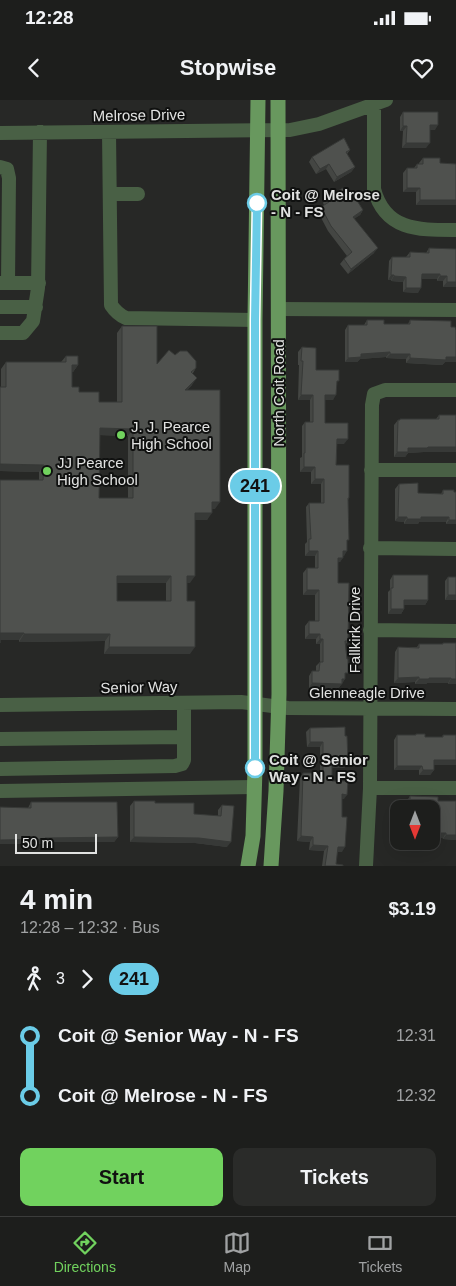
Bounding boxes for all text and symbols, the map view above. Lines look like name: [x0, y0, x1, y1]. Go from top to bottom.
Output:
text: 12:28: [25, 7, 74, 28]
icon: back: [20, 54, 48, 82]
icon: heart: [408, 54, 436, 82]
text: Stopwise: [180, 55, 276, 80]
street label: Melrose Drive: [93, 106, 185, 124]
place label: Coit @ Melrose - N - FS: [271, 186, 380, 220]
marker: Coit @ Melrose - N - FS: [247, 193, 267, 213]
street label: North Coit Road: [270, 339, 287, 447]
place label: J. J. Pearce High School: [131, 418, 212, 452]
marker: J. J. Pearce High School: [115, 429, 127, 441]
place label: JJ Pearce High School: [57, 454, 138, 488]
marker: JJ Pearce High School: [41, 465, 53, 477]
line badge: 241: [226, 470, 284, 502]
text: 241: [240, 476, 270, 496]
street label: Fallkirk Drive: [346, 587, 363, 673]
street label: Senior Way: [100, 678, 178, 696]
street label: Glenneagle Drive: [309, 684, 425, 701]
place label: Coit @ Senior Way - N - FS: [269, 751, 368, 785]
marker: Coit @ Senior Way - N - FS: [245, 758, 265, 778]
north arrow: [390, 800, 440, 850]
map controls: [390, 800, 440, 850]
scale bar: [15, 831, 98, 854]
text: 50 m: [22, 835, 53, 851]
text: 4 min: [20, 884, 93, 915]
text: $3.19: [388, 898, 436, 919]
text: 12:28 – 12:32 · Bus: [20, 919, 160, 936]
icon: walk: [20, 965, 48, 993]
icon: forward: [73, 965, 101, 993]
text: 241: [119, 969, 149, 989]
text: 3: [56, 970, 65, 987]
text: Coit @ Senior Way - N - FS: [58, 1025, 299, 1046]
text: 12:31: [396, 1027, 436, 1044]
text: Coit @ Melrose - N - FS: [58, 1085, 268, 1106]
text: 12:32: [396, 1087, 436, 1104]
button: Start: [20, 1148, 223, 1206]
button: Tickets: [233, 1148, 436, 1206]
tab: Directions: [54, 1229, 116, 1275]
tab: Map: [223, 1229, 251, 1275]
tab: Tickets: [358, 1229, 402, 1275]

